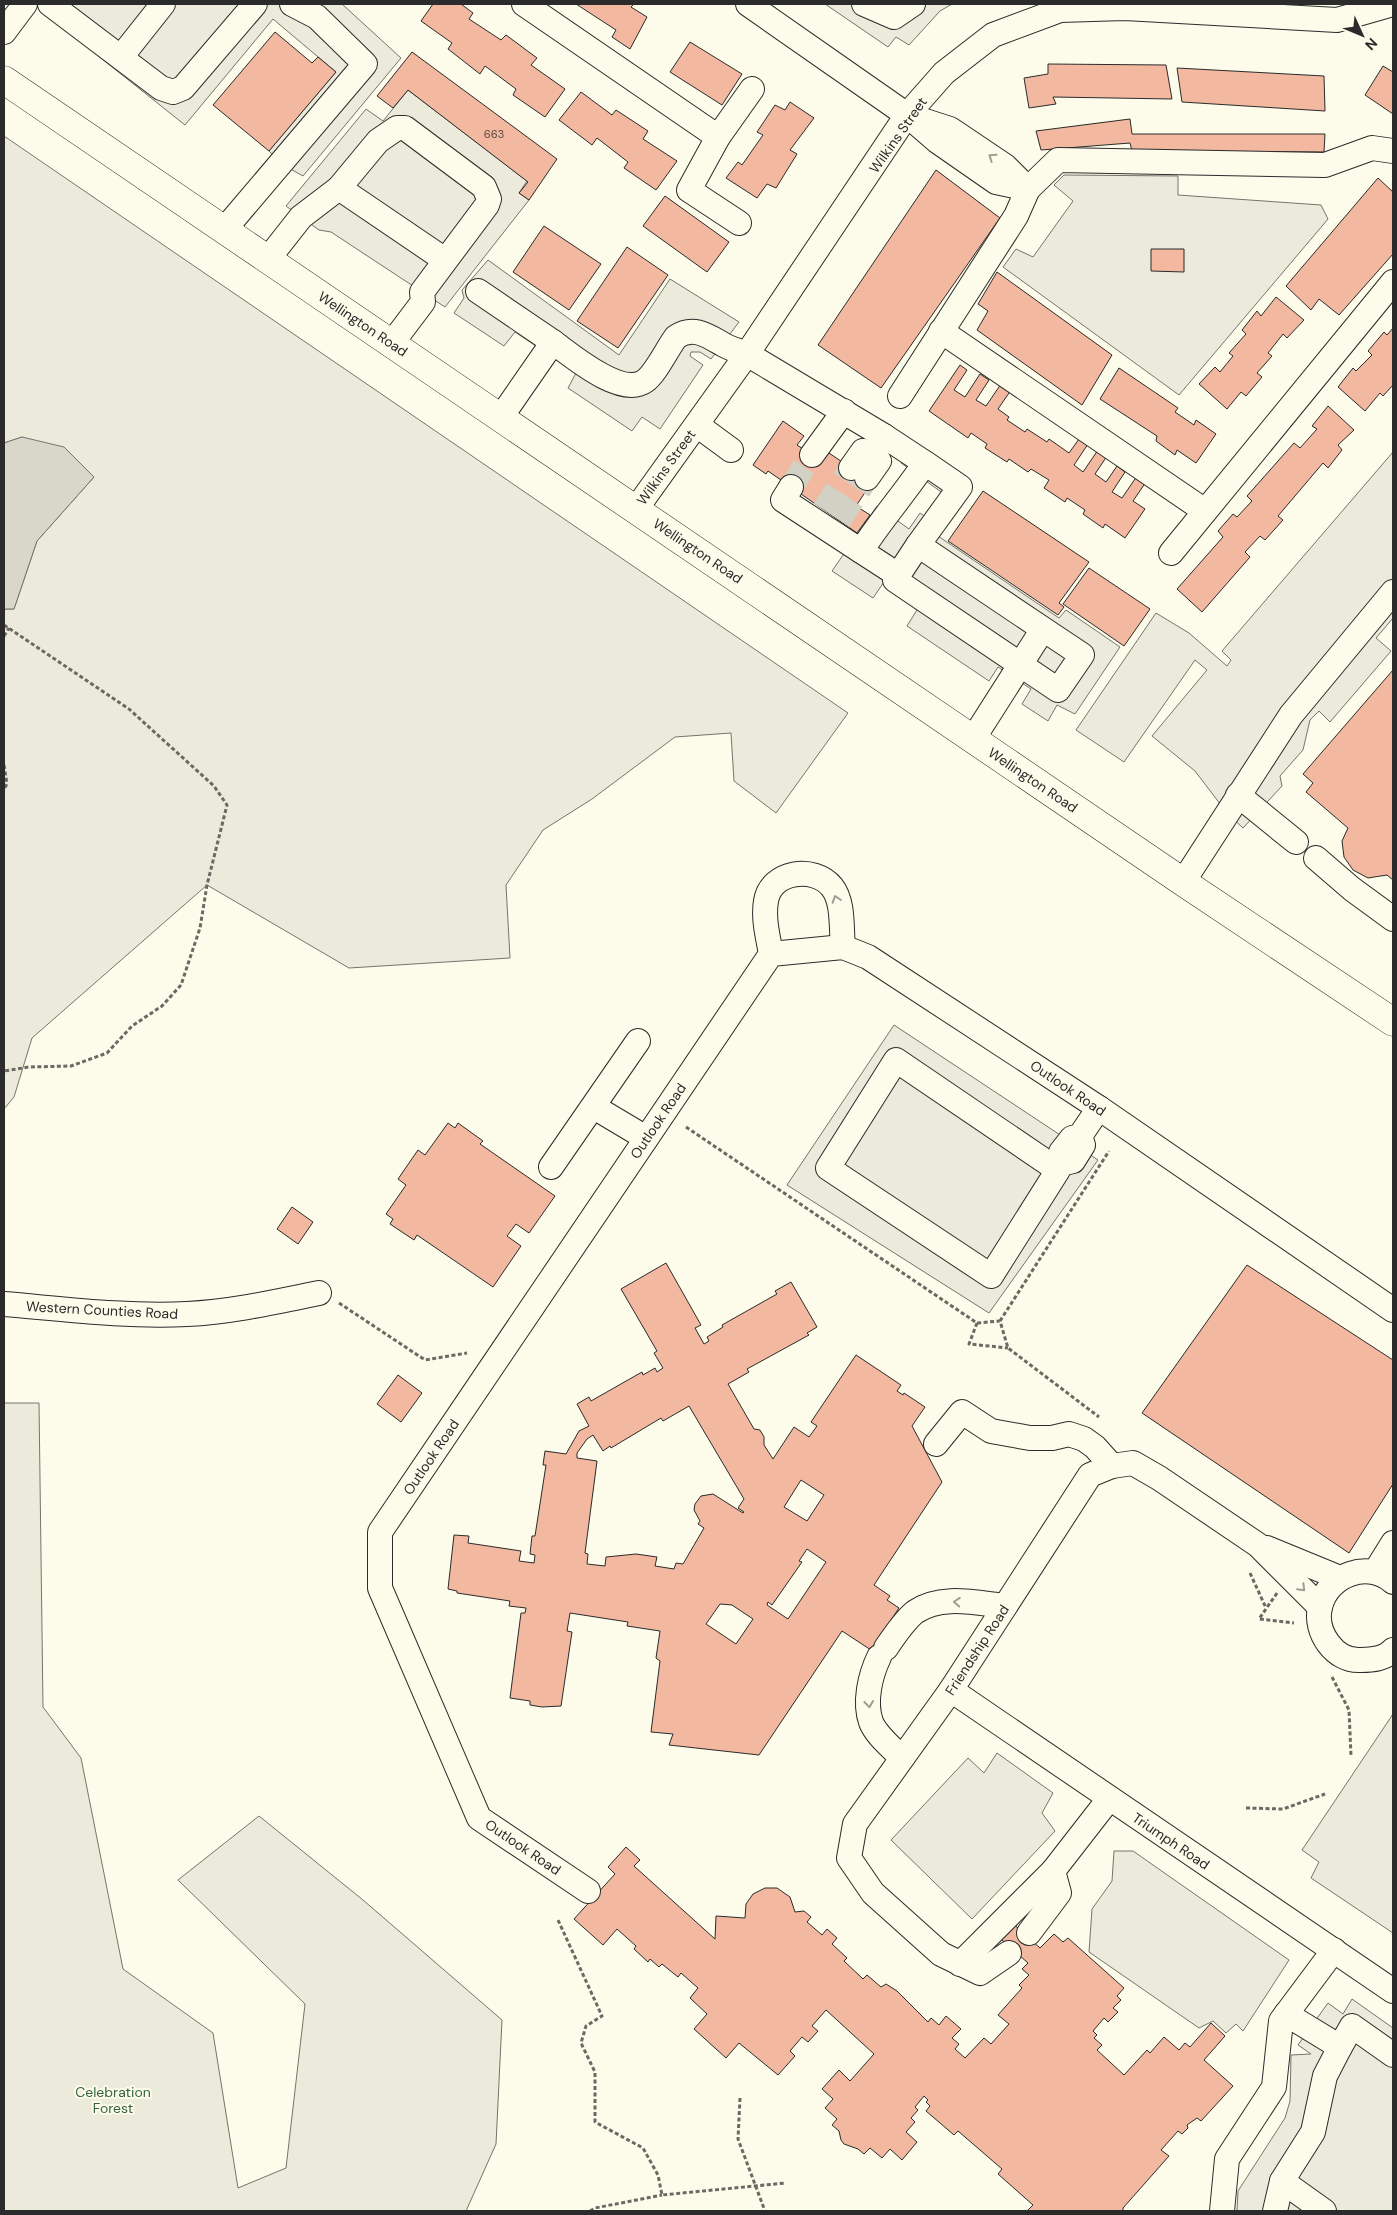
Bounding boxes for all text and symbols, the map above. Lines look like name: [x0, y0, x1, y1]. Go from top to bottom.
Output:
north arrow: [1337, 10, 1387, 60]
text: N: [1361, 34, 1381, 54]
street label: Wilkins Street: [865, 93, 931, 177]
house number: 663: [484, 127, 504, 141]
one-way arrow: [988, 154, 997, 163]
street label: Wellington Road: [315, 287, 411, 361]
street label: Wilkins Street: [633, 426, 699, 508]
street label: Wellington Road: [650, 514, 746, 588]
street label: Wellington Road: [985, 743, 1081, 817]
one-way arrow: [832, 895, 842, 904]
street label: Outlook Road: [1027, 1056, 1109, 1120]
street label: Outlook Road: [626, 1080, 690, 1162]
street label: Western Counties Road: [26, 1297, 178, 1323]
street label: Outlook Road: [399, 1416, 463, 1498]
one-way arrow: [1296, 1582, 1305, 1591]
one-way arrow: [953, 1596, 961, 1607]
street label: Friendship Road: [941, 1601, 1013, 1699]
one-way arrow: [863, 1700, 874, 1708]
street label: Triumph Road: [1129, 1809, 1213, 1873]
street label: Outlook Road: [482, 1815, 564, 1879]
park label: Celebration Forest: [75, 2083, 151, 2117]

